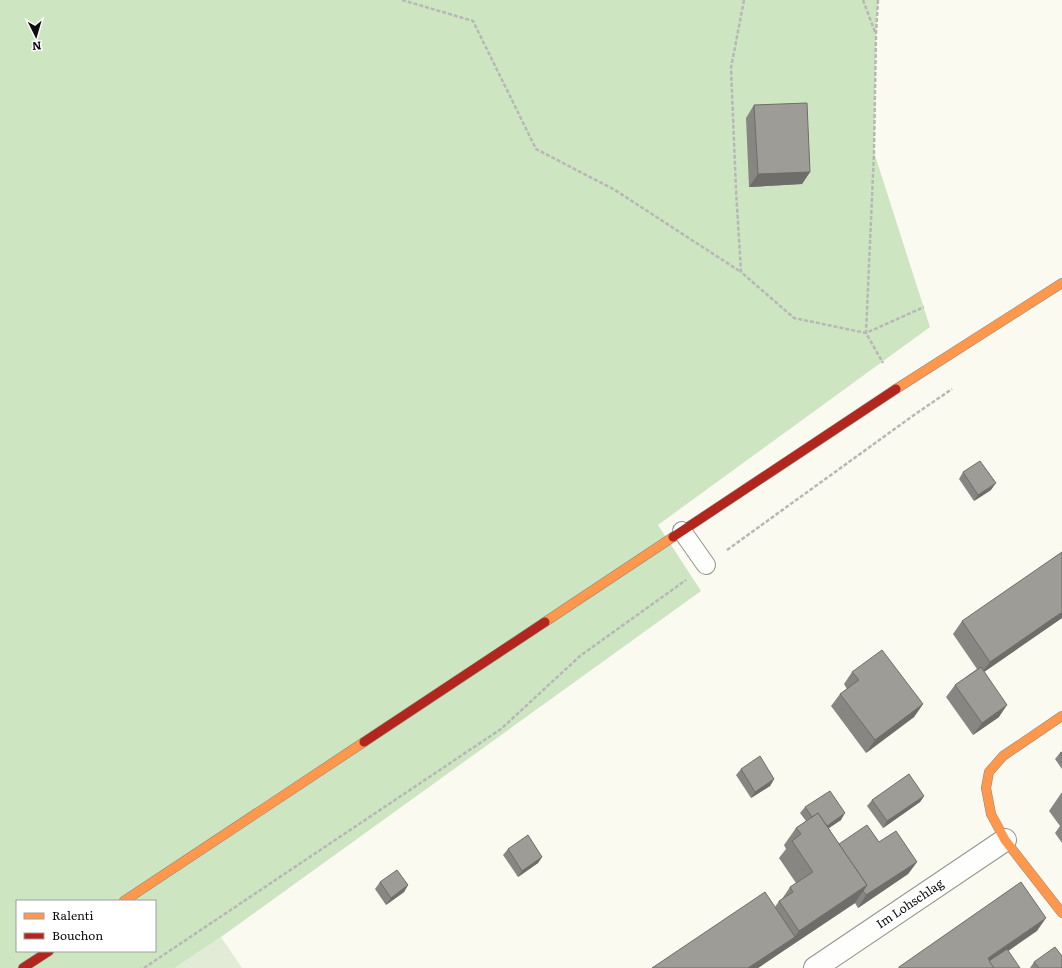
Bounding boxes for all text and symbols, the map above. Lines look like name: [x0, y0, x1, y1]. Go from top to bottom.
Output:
north arrow: [16, 16, 56, 56]
text: N: [32, 39, 42, 55]
street label: Im Lohschlag: [872, 874, 947, 932]
legend: [16, 900, 156, 952]
text: Ralenti: [52, 906, 93, 924]
text: Bouchon: [52, 926, 103, 944]

